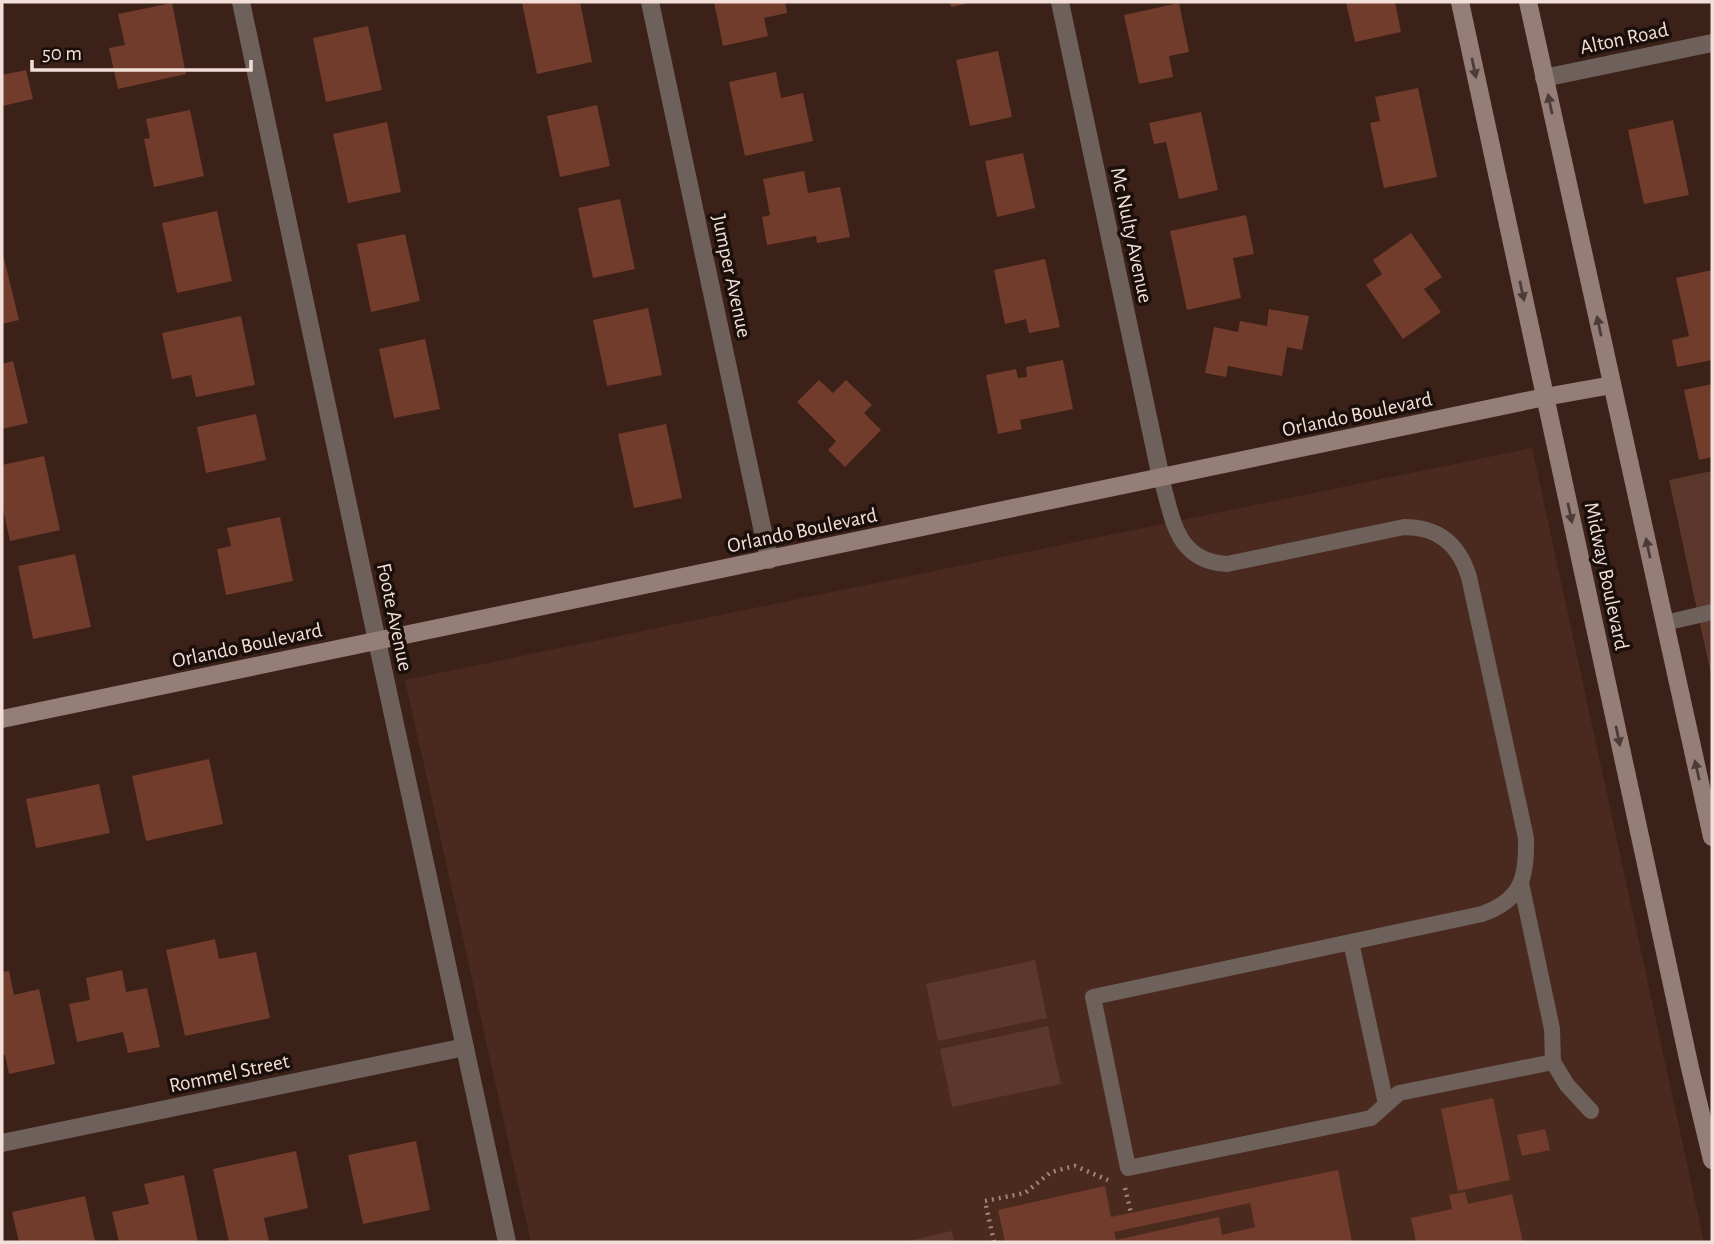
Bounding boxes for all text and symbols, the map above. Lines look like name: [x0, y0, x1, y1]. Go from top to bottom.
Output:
street label: Alton Road: [1578, 19, 1670, 58]
scale bar: [32, 28, 250, 72]
text: 50 m: [42, 43, 82, 64]
one-way arrow: [1469, 57, 1480, 79]
one-way arrow: [1545, 93, 1556, 115]
street label: Mc Nulty Avenue: [1107, 165, 1156, 305]
street label: Jumper Avenue: [708, 213, 755, 340]
one-way arrow: [1517, 280, 1528, 302]
one-way arrow: [1594, 315, 1605, 337]
street label: Orlando Boulevard: [1280, 388, 1434, 441]
street label: Midway Boulevard: [1581, 500, 1632, 652]
one-way arrow: [1565, 502, 1576, 524]
street label: Orlando Boulevard: [725, 504, 879, 557]
one-way arrow: [1643, 537, 1654, 559]
street label: Foote Avenue: [373, 561, 416, 673]
street label: Orlando Boulevard: [170, 619, 324, 672]
one-way arrow: [1613, 725, 1624, 747]
one-way arrow: [1692, 759, 1703, 781]
street label: Rommel Street: [167, 1050, 291, 1096]

